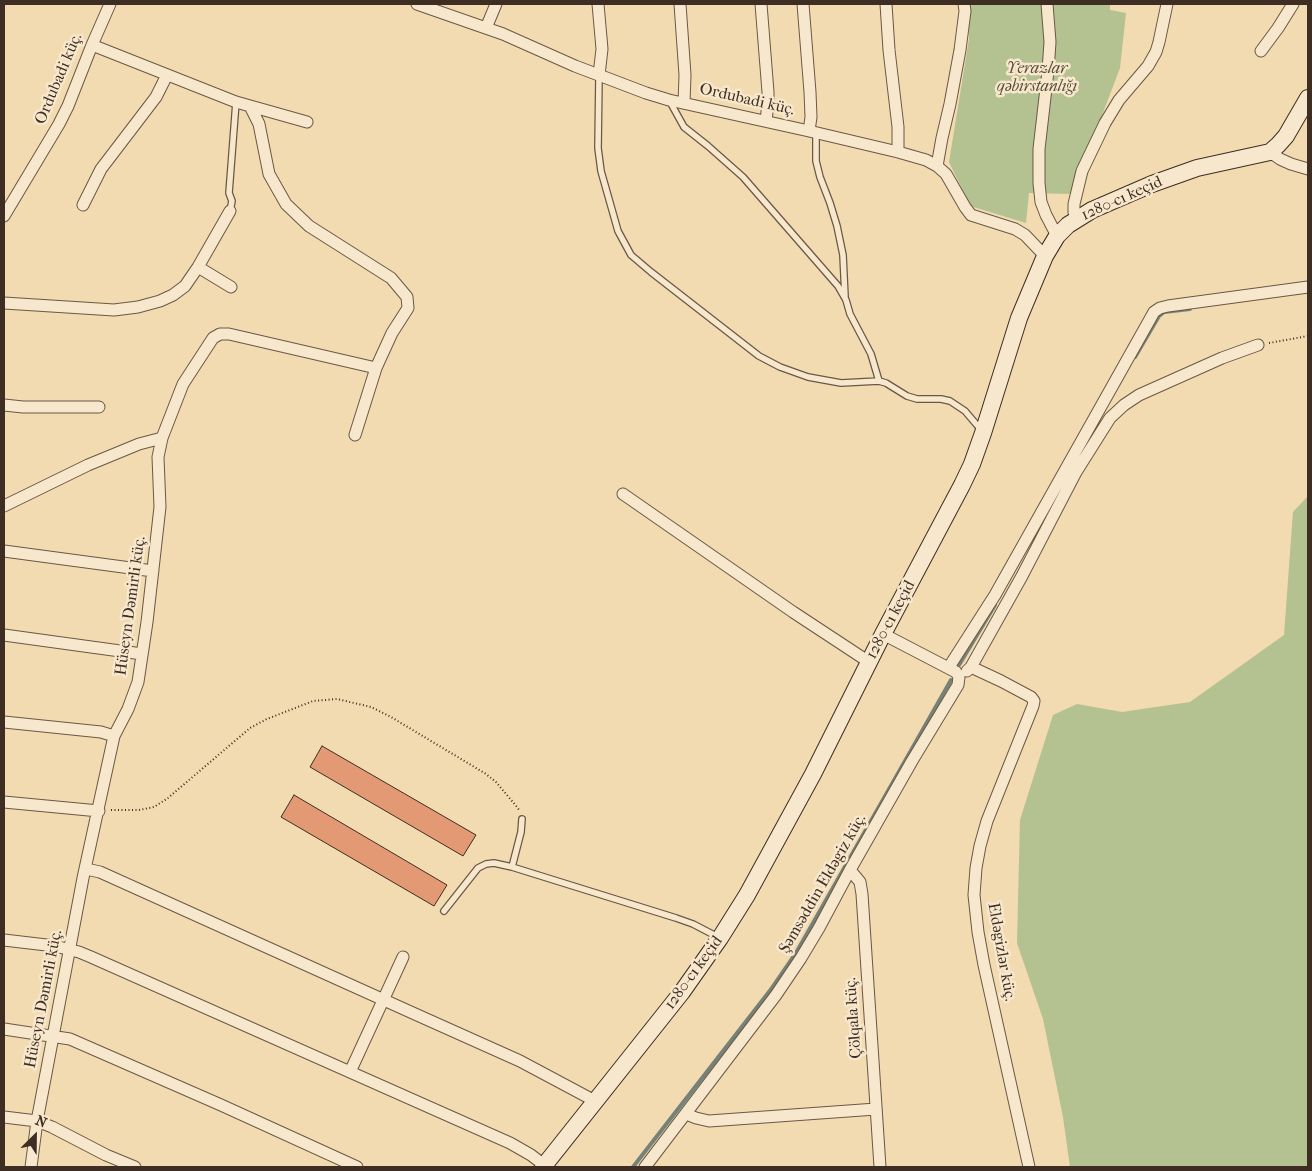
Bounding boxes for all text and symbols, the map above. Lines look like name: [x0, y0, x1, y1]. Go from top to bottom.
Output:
street label: Ordubadi küç.: [31, 31, 87, 127]
park label: Yerazlar qəbirstanlığı: [997, 59, 1077, 97]
street label: Ordubadi küç.: [698, 80, 796, 120]
street label: 1280-cı keçid: [1079, 173, 1165, 225]
street label: Hüseyn Dəmirli küç.: [112, 535, 150, 677]
street label: 1280-cı keçid: [862, 577, 920, 663]
street label: Şəmsəddin Eldəgiz küç.: [775, 811, 871, 957]
street label: Eldəgizlər küç.: [983, 901, 1019, 1003]
street label: Hüseyn Dəmirli küç.: [21, 928, 67, 1070]
street label: 1280-cı keçid: [661, 932, 727, 1014]
street label: Çölqala küç.: [842, 977, 866, 1059]
north arrow: [10, 1111, 60, 1161]
text: N: [33, 1112, 49, 1132]

